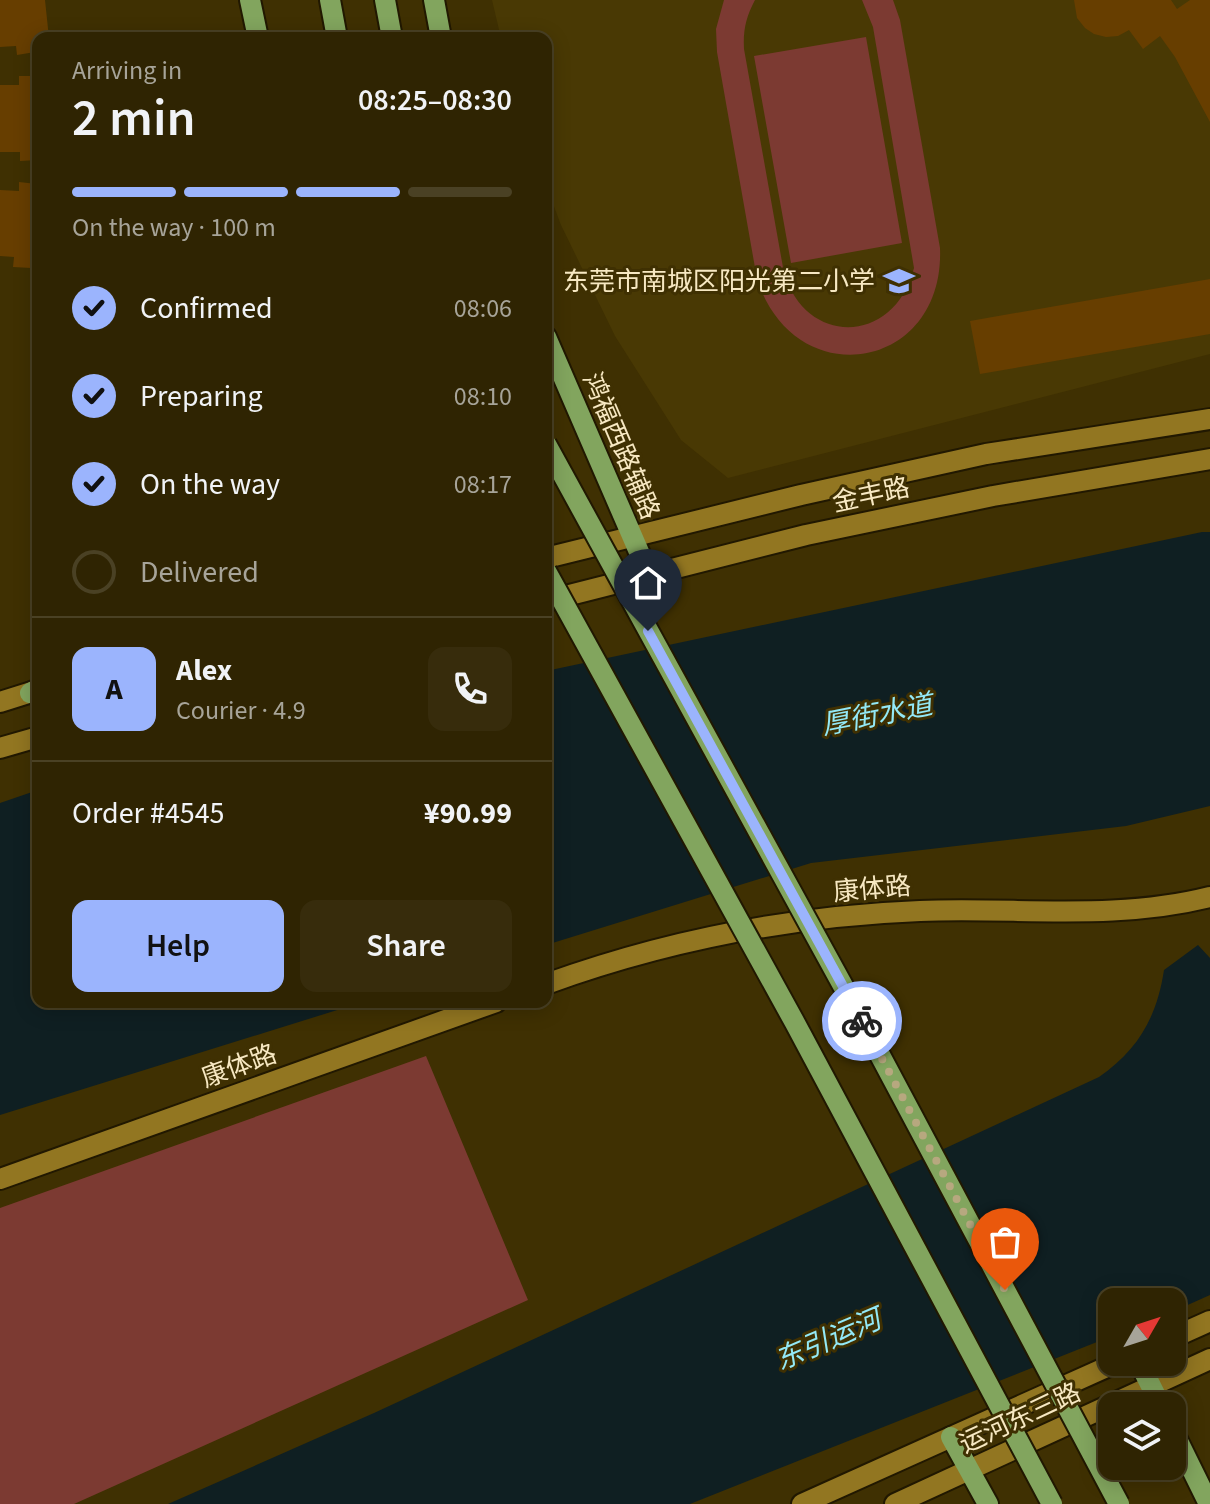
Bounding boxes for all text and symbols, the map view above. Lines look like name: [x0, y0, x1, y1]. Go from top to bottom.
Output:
text: Arriving in: [72, 52, 182, 89]
text: 08:25–08:30: [358, 79, 512, 122]
text: 2 min: [72, 82, 196, 156]
text: On the way · 100 m: [72, 209, 276, 246]
place label: 东莞市南城区阳光第二小学: [563, 263, 875, 300]
school or university icon: 东莞市南城区阳光第二小学: [882, 264, 916, 298]
icon: check: [72, 286, 116, 330]
text: Confirmed: [140, 287, 273, 330]
text: 08:06: [454, 290, 512, 327]
street label: 鸿福西路辅路: [573, 367, 669, 525]
icon: check: [72, 374, 116, 418]
text: Preparing: [140, 375, 263, 418]
text: 08:10: [454, 378, 512, 415]
icon: check: [72, 462, 116, 506]
text: On the way: [140, 463, 280, 506]
text: 08:17: [454, 466, 512, 503]
street label: 金丰路: [829, 469, 913, 521]
pin: [614, 549, 682, 631]
text: Delivered: [140, 551, 259, 594]
icon: home: [626, 561, 670, 605]
button: phone: [428, 647, 512, 731]
text: Alex: [176, 649, 232, 692]
text: A: [105, 668, 123, 711]
water label: 厚街水道: [818, 684, 940, 745]
text: Courier · 4.9: [176, 692, 306, 729]
text: Order #4545: [72, 792, 225, 835]
text: ¥90.99: [424, 792, 512, 835]
street label: 康体路: [832, 867, 912, 911]
button: Help: [72, 900, 284, 992]
button: Share: [300, 900, 512, 992]
courier: [822, 981, 902, 1061]
icon: bike: [840, 999, 884, 1043]
street label: 康体路: [196, 1035, 282, 1097]
pin: [971, 1208, 1039, 1290]
icon: bag: [983, 1220, 1027, 1264]
north arrow: [1098, 1288, 1186, 1376]
map controls: [1098, 1288, 1186, 1480]
water label: 东引运河: [769, 1298, 892, 1380]
street label: 运河东三路: [953, 1374, 1087, 1462]
button: layers: [1098, 1392, 1186, 1480]

